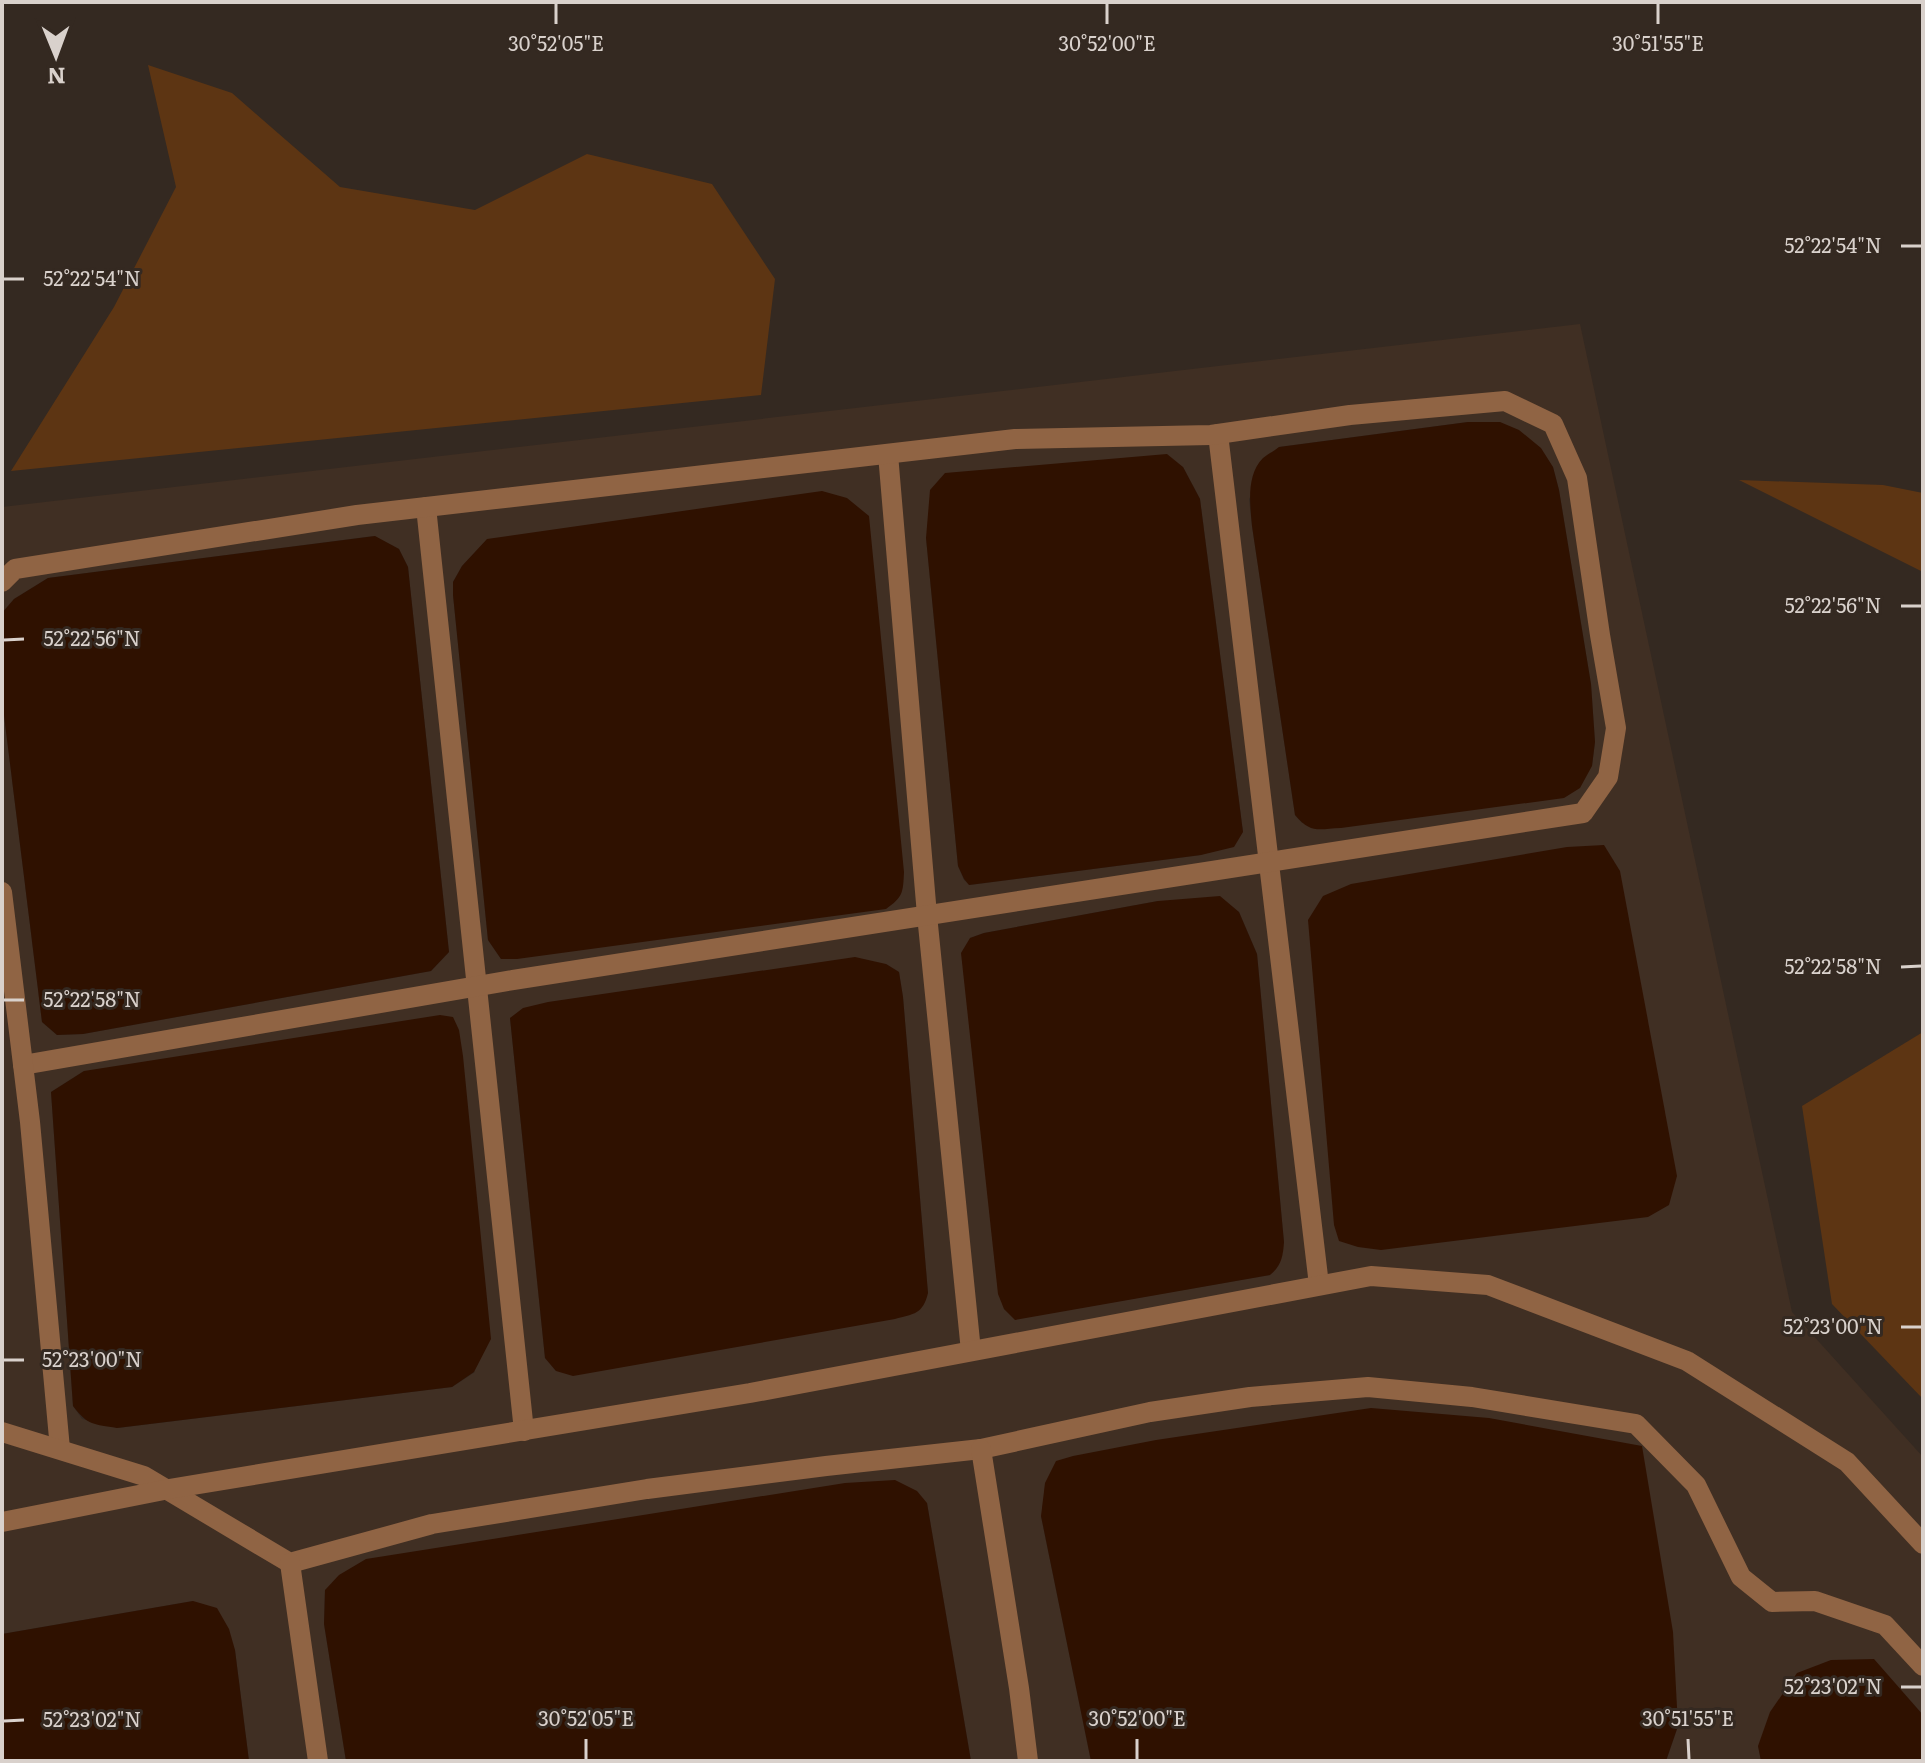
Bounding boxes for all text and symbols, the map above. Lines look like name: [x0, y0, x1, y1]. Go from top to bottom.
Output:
north arrow: [16, 16, 96, 96]
text: 30°52'05"E: [508, 27, 604, 57]
text: 30°52'00"E: [1058, 27, 1156, 57]
text: 30°51'55"E: [1612, 27, 1704, 57]
text: N: [47, 61, 66, 94]
text: 52°22'54"N: [1784, 229, 1882, 259]
text: 52°22'54"N: [43, 262, 141, 292]
text: 52°22'56"N: [1785, 589, 1881, 619]
text: 52°22'56"N: [44, 622, 140, 652]
text: 52°22'58"N: [1784, 950, 1882, 980]
text: 52°22'58"N: [43, 983, 141, 1013]
text: 52°23'00"N: [1783, 1310, 1883, 1340]
text: 52°23'00"N: [42, 1343, 142, 1373]
text: 52°23'02"N: [1784, 1670, 1882, 1700]
text: 30°52'05"E: [538, 1702, 634, 1732]
text: 30°52'00"E: [1088, 1702, 1186, 1732]
text: 30°51'55"E: [1642, 1702, 1734, 1732]
text: 52°23'02"N: [43, 1703, 141, 1733]

